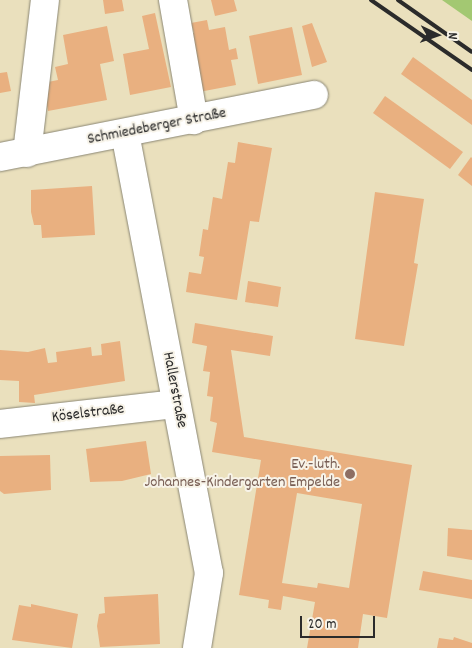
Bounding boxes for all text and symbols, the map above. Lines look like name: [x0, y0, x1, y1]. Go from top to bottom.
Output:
north arrow: [412, 10, 462, 60]
text: N: [442, 32, 462, 40]
street label: Schmiedeberger Straße: [86, 104, 228, 150]
street label: Hallerstraße: [157, 350, 191, 430]
street label: Köselstraße: [51, 400, 125, 428]
place label: Ev.-luth. Johannes-Kindergarten Empelde: [145, 455, 340, 493]
marker: Ev.-luth. Johannes-Kindergarten Empelde: [344, 468, 356, 480]
scale bar: [302, 606, 377, 638]
text: 20 m: [308, 614, 336, 636]

